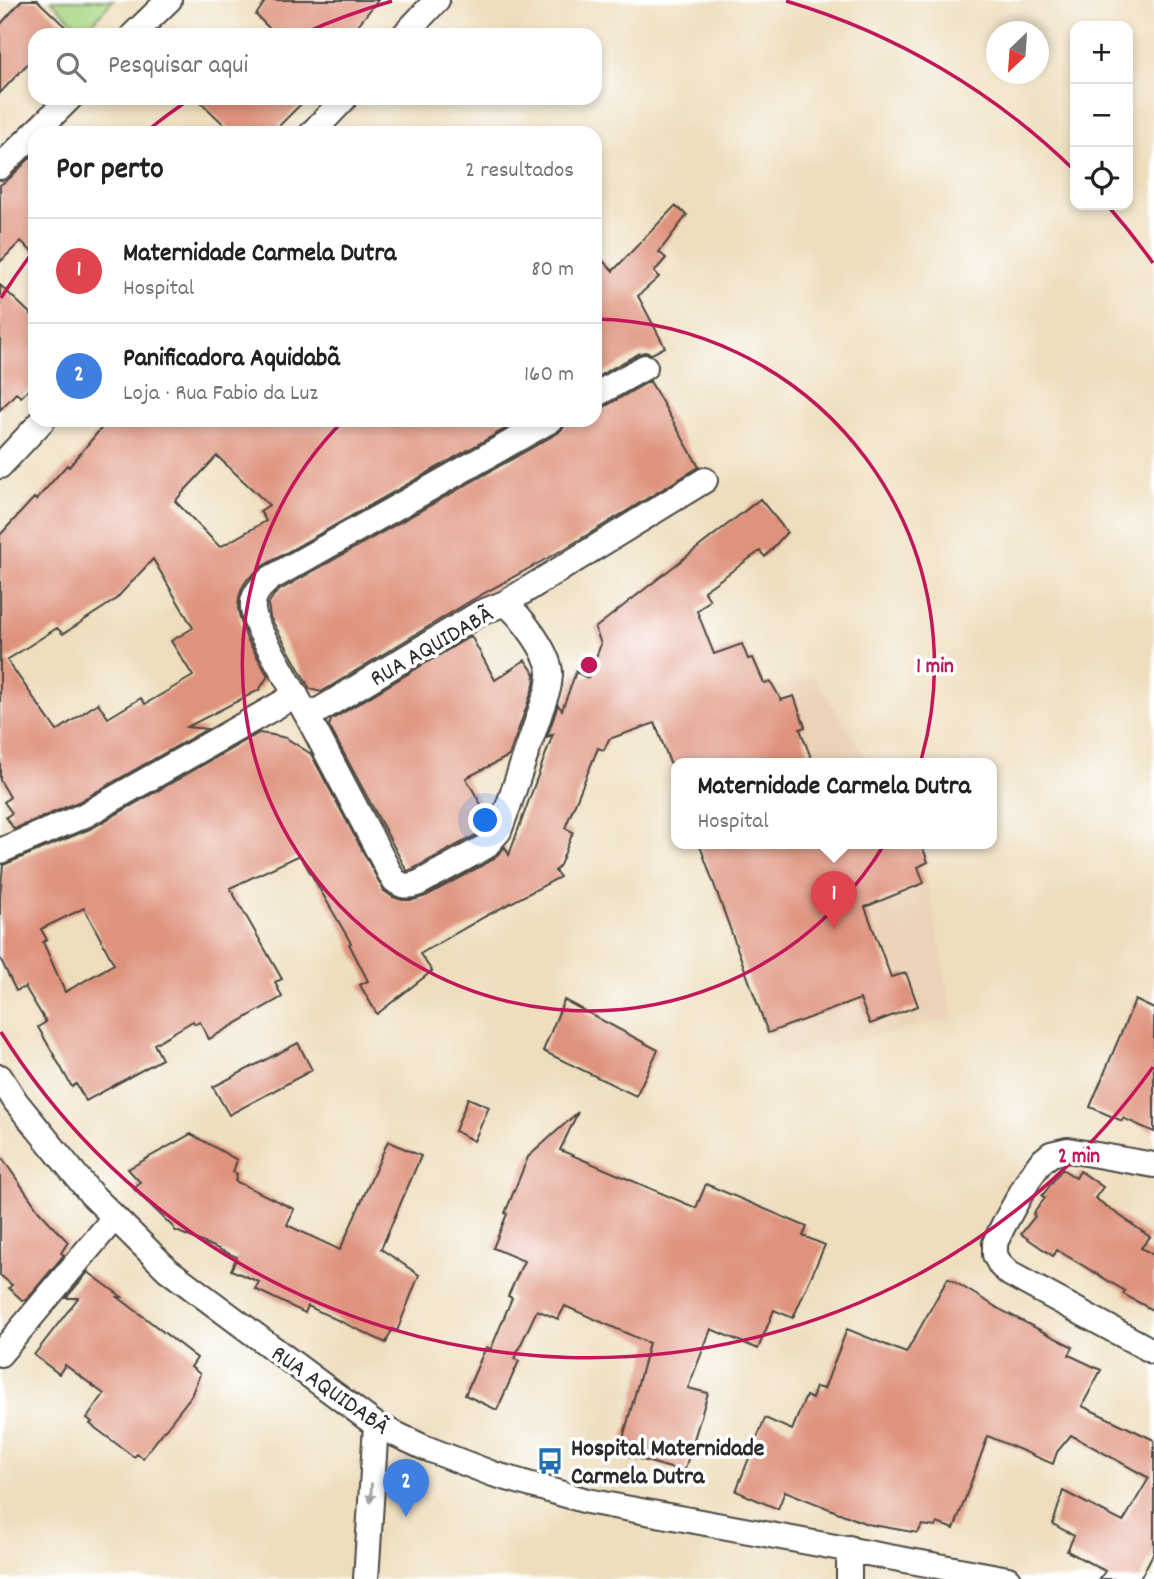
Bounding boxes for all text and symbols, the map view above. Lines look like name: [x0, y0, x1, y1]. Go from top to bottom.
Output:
north arrow: [986, 21, 1049, 84]
map controls: [1070, 21, 1133, 210]
button: +: [1070, 21, 1133, 84]
search box: [28, 28, 602, 105]
icon: search: [52, 48, 90, 86]
text: Pesquisar aqui: [108, 48, 248, 85]
button: −: [1070, 84, 1133, 147]
button: locate: [1070, 147, 1133, 210]
text: Por perto: [56, 150, 164, 193]
text: 2 resultados: [465, 155, 574, 188]
text: Maternidade Carmela Dutra: [123, 236, 396, 273]
text: 1: [76, 254, 82, 287]
text: 80 m: [531, 254, 574, 287]
text: Hospital: [123, 273, 194, 306]
text: Panificadora Aquidabã: [123, 341, 340, 378]
text: 2: [74, 359, 84, 392]
text: 160 m: [524, 359, 574, 392]
text: Loja · Rua Fabio da Luz: [123, 378, 318, 411]
street label: RUA AQUIDABÃ: [365, 599, 500, 697]
centre of rings: [577, 653, 601, 677]
text: 1 min: [916, 653, 954, 683]
popup: [671, 758, 997, 849]
text: Maternidade Carmela Dutra: [697, 769, 971, 806]
your location: [468, 803, 502, 837]
text: Hospital: [697, 806, 769, 839]
pin: 1: [811, 871, 857, 929]
text: 2 min: [1058, 1143, 1100, 1173]
street label: RUA AQUIDABÃ: [263, 1338, 395, 1445]
place label: Hospital Maternidade Carmela Dutra: [571, 1433, 765, 1495]
bus stop icon: Hospital Maternidade Carmela Dutra: [535, 1446, 565, 1476]
pin: 2: [383, 1459, 429, 1517]
one-way arrow: [366, 1483, 377, 1505]

